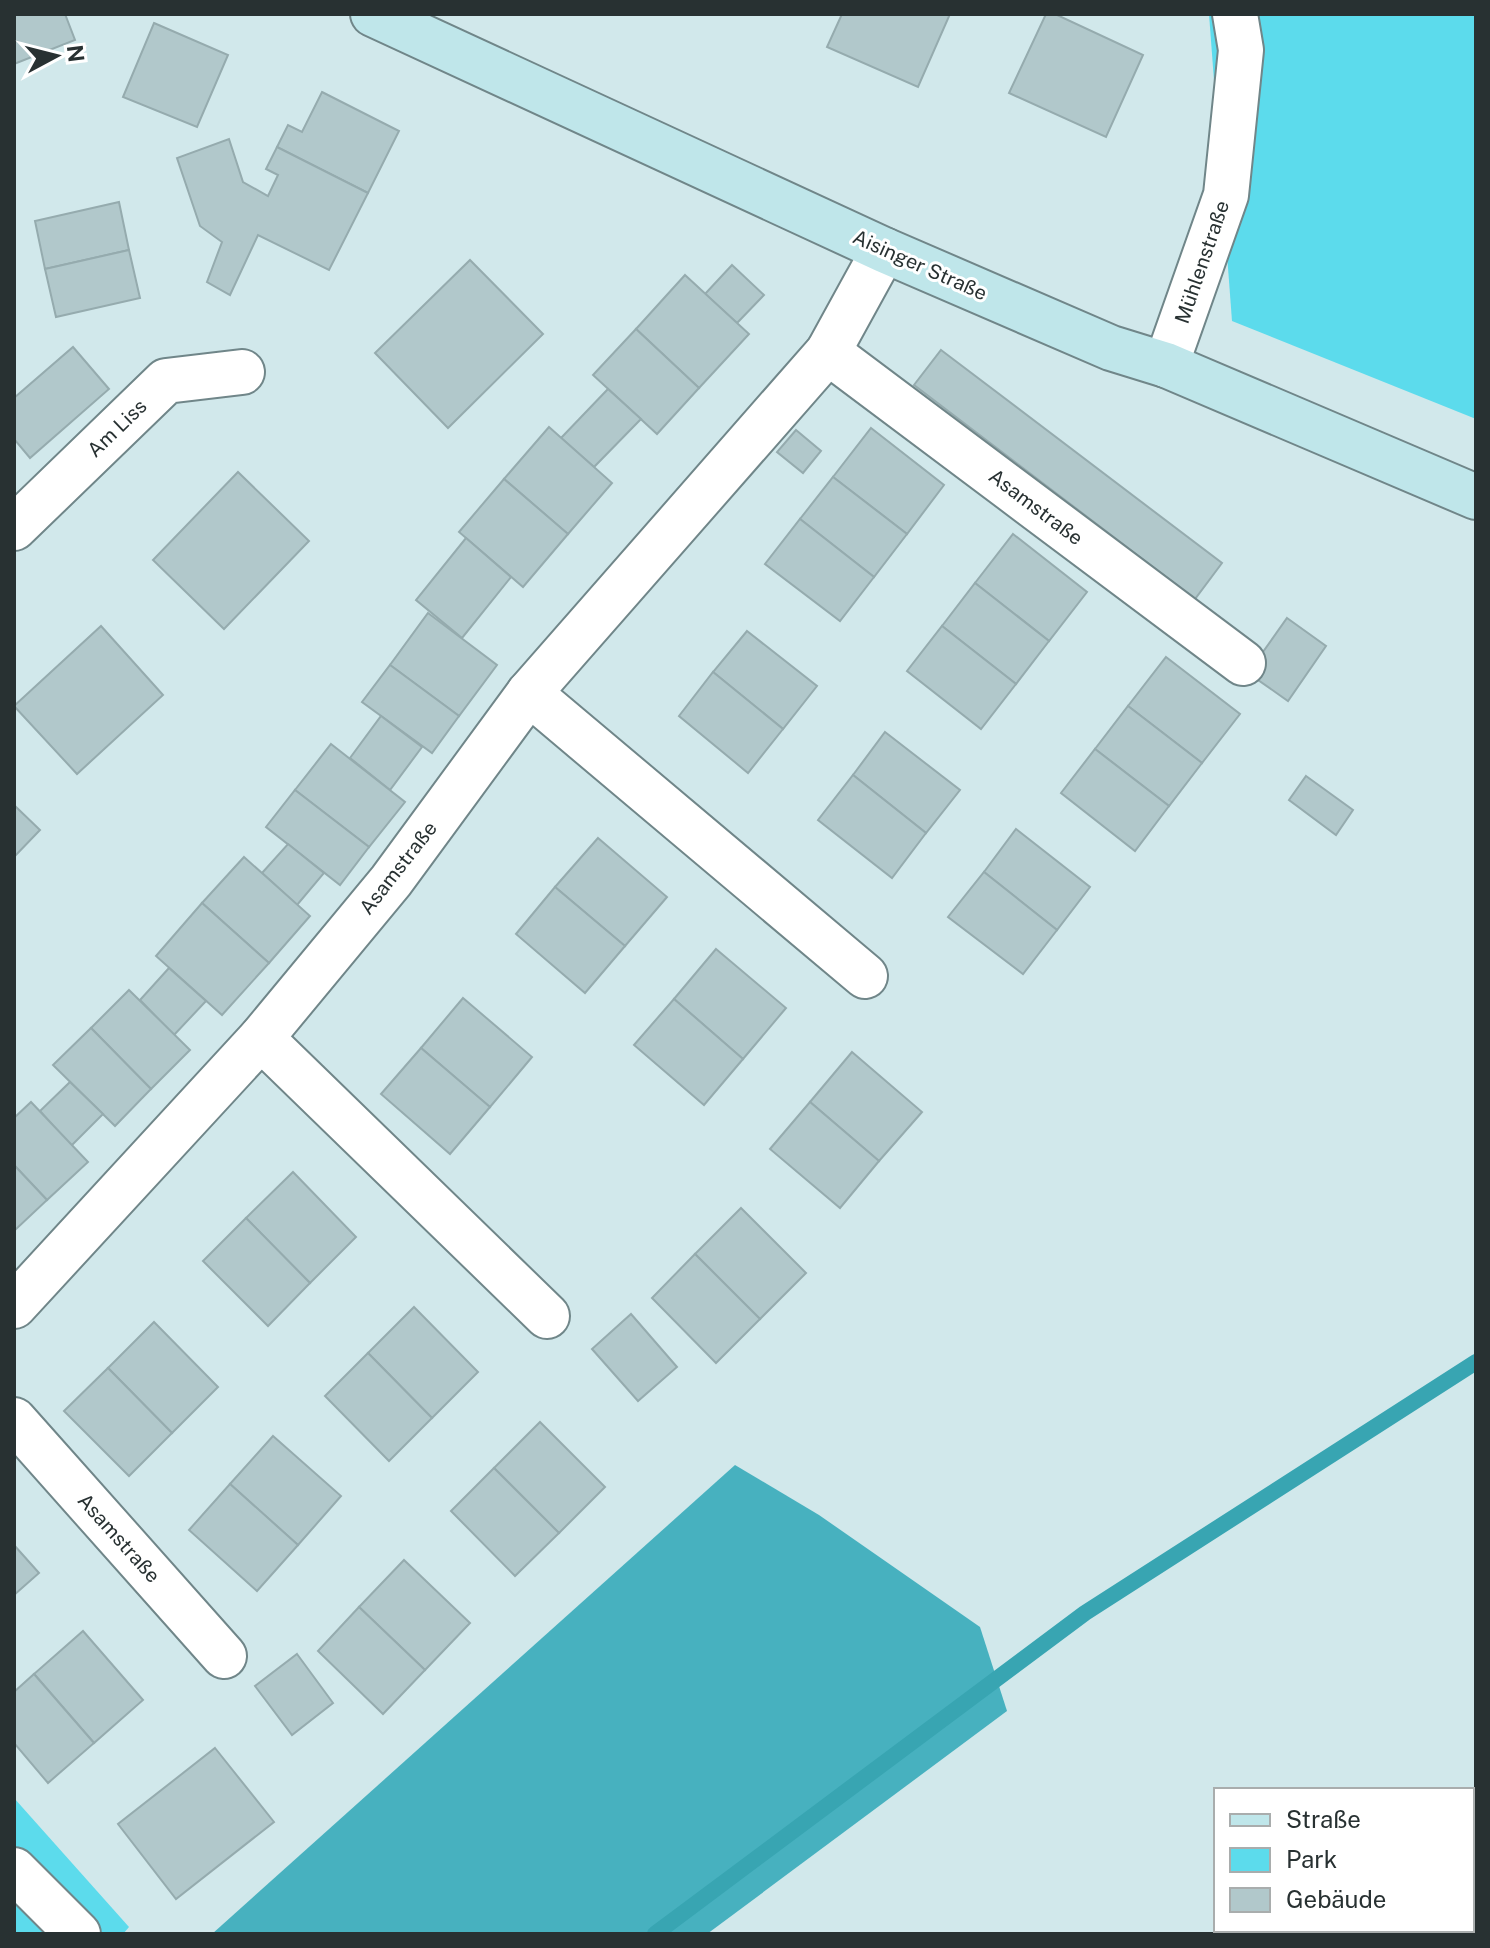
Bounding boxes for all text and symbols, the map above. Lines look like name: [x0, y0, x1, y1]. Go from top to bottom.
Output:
north arrow: [16, 16, 96, 96]
text: N: [62, 43, 90, 64]
street label: Mühlenstraße: [1170, 197, 1234, 327]
street label: Aisinger Straße: [849, 225, 991, 305]
street label: Am Liss: [82, 394, 152, 462]
street label: Asamstraße: [984, 464, 1088, 550]
street label: Asamstraße: [354, 817, 442, 919]
street label: Asamstraße: [73, 1488, 165, 1588]
legend: [1214, 1788, 1474, 1932]
text: Straße: [1286, 1805, 1361, 1833]
text: Park: [1286, 1845, 1337, 1873]
text: Gebäude: [1286, 1885, 1386, 1913]

